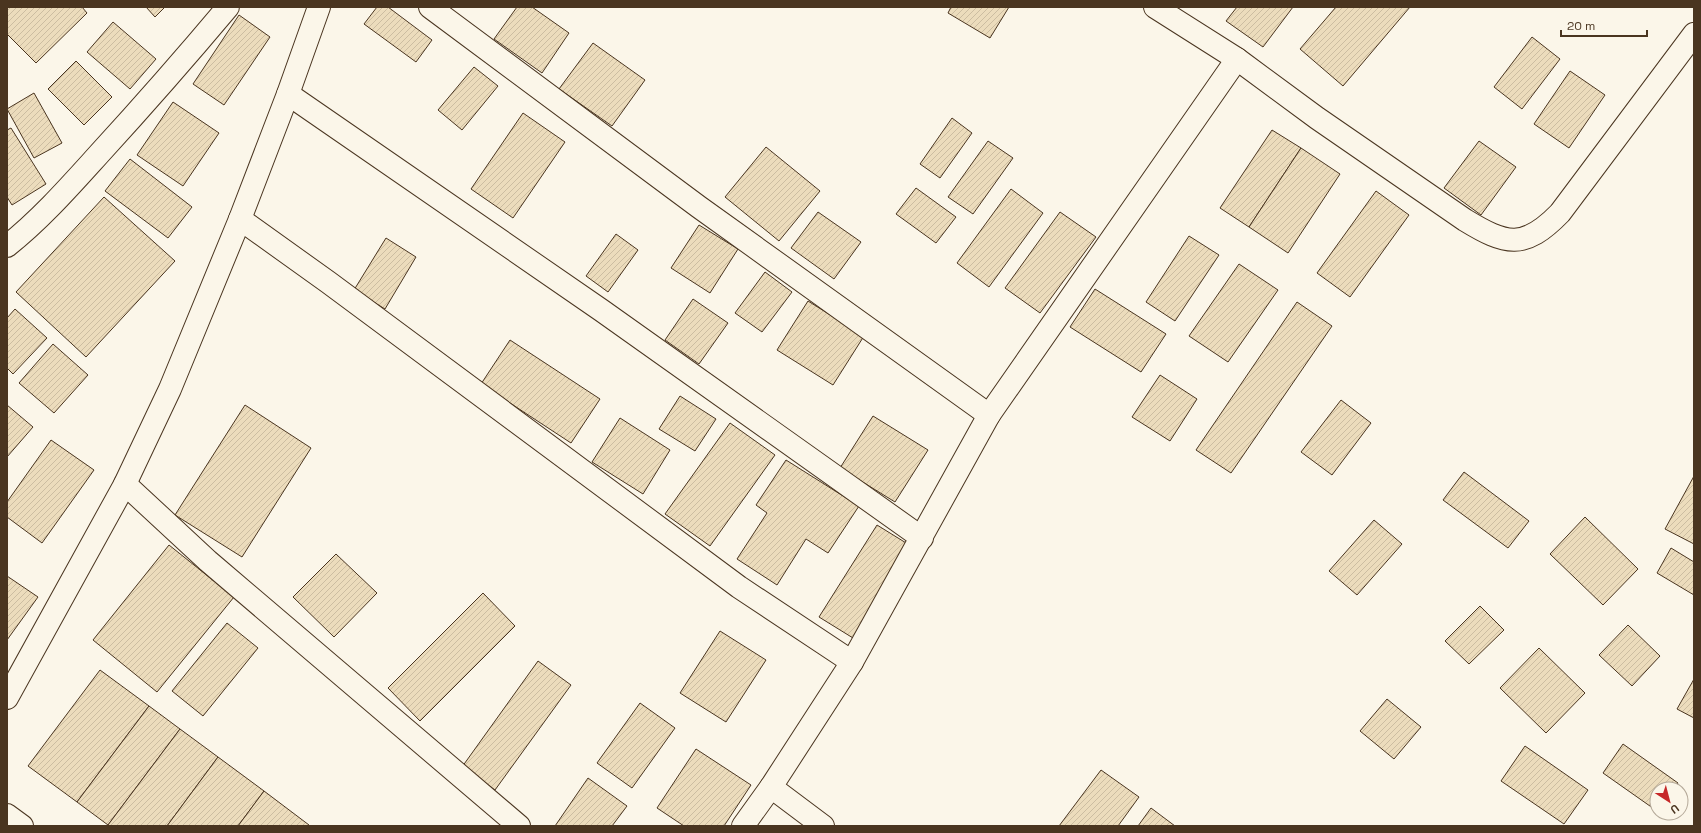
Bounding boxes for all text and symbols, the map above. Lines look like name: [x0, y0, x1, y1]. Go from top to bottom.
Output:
scale bar: [1561, 12, 1647, 38]
text: 20 m: [1567, 18, 1595, 34]
north arrow: [1649, 781, 1689, 821]
text: U: [1668, 801, 1682, 817]

